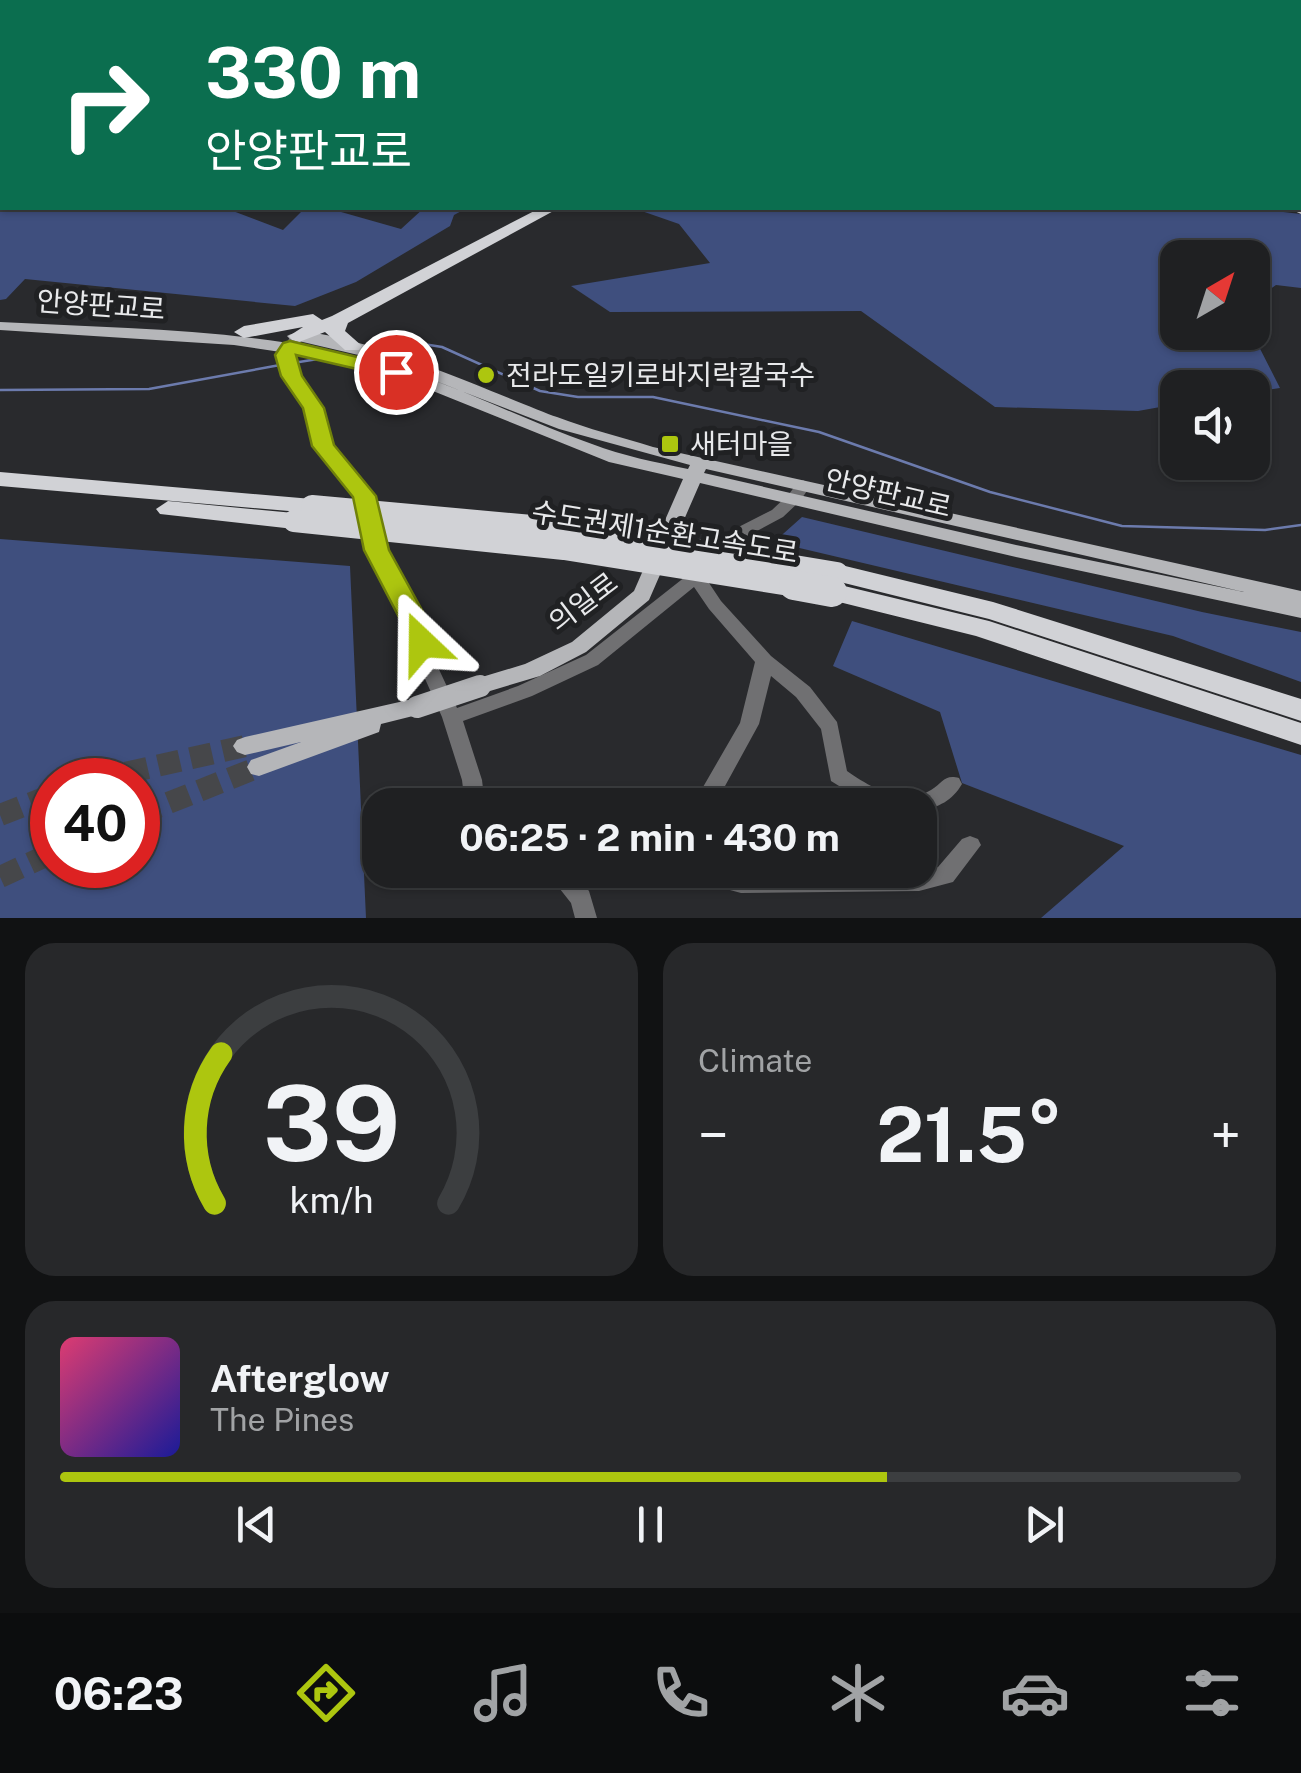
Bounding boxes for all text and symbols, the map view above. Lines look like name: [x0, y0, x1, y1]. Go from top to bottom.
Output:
text: 330 m: [205, 31, 421, 114]
icon: right: [40, 40, 170, 170]
text: 안양판교로: [205, 124, 412, 177]
north arrow: [1160, 240, 1270, 350]
map controls: [1160, 240, 1270, 480]
street label: 안양판교로: [36, 284, 166, 325]
pin: [354, 330, 439, 415]
icon: arrive: [369, 345, 424, 400]
place label: 전라도일키로바지락칼국수: [506, 358, 815, 391]
marker: 전라도일키로바지락칼국수: [475, 364, 497, 386]
button: sound: [1160, 370, 1270, 480]
place label: 새터마을: [690, 427, 793, 460]
marker: 새터마을: [659, 433, 681, 455]
street label: 안양판교로: [822, 462, 955, 523]
street label: 수도권제1순환고속도로: [530, 494, 801, 569]
street label: 의일로: [542, 565, 623, 638]
position arrow: [370, 591, 474, 695]
speed limit sign: 40: [30, 758, 160, 888]
text: 06:25 · 2 min · 430 m: [459, 815, 840, 860]
text: Climate: [698, 1042, 812, 1079]
text: 39: [263, 1062, 400, 1184]
text: 21.5°: [876, 1091, 1063, 1179]
text: −: [698, 1103, 729, 1167]
text: +: [1211, 1103, 1241, 1167]
text: km/h: [289, 1179, 374, 1221]
text: Afterglow: [210, 1356, 390, 1401]
text: The Pines: [210, 1401, 354, 1438]
icon: previous: [229, 1497, 284, 1552]
icon: pause: [623, 1497, 678, 1552]
icon: next: [1017, 1497, 1072, 1552]
icon: directions: [291, 1658, 361, 1728]
icon: music: [468, 1658, 538, 1728]
icon: phone: [646, 1658, 716, 1728]
icon: climate: [823, 1658, 893, 1728]
icon: car: [1000, 1658, 1070, 1728]
icon: filters: [1177, 1658, 1247, 1728]
text: 06:23: [54, 1667, 184, 1720]

